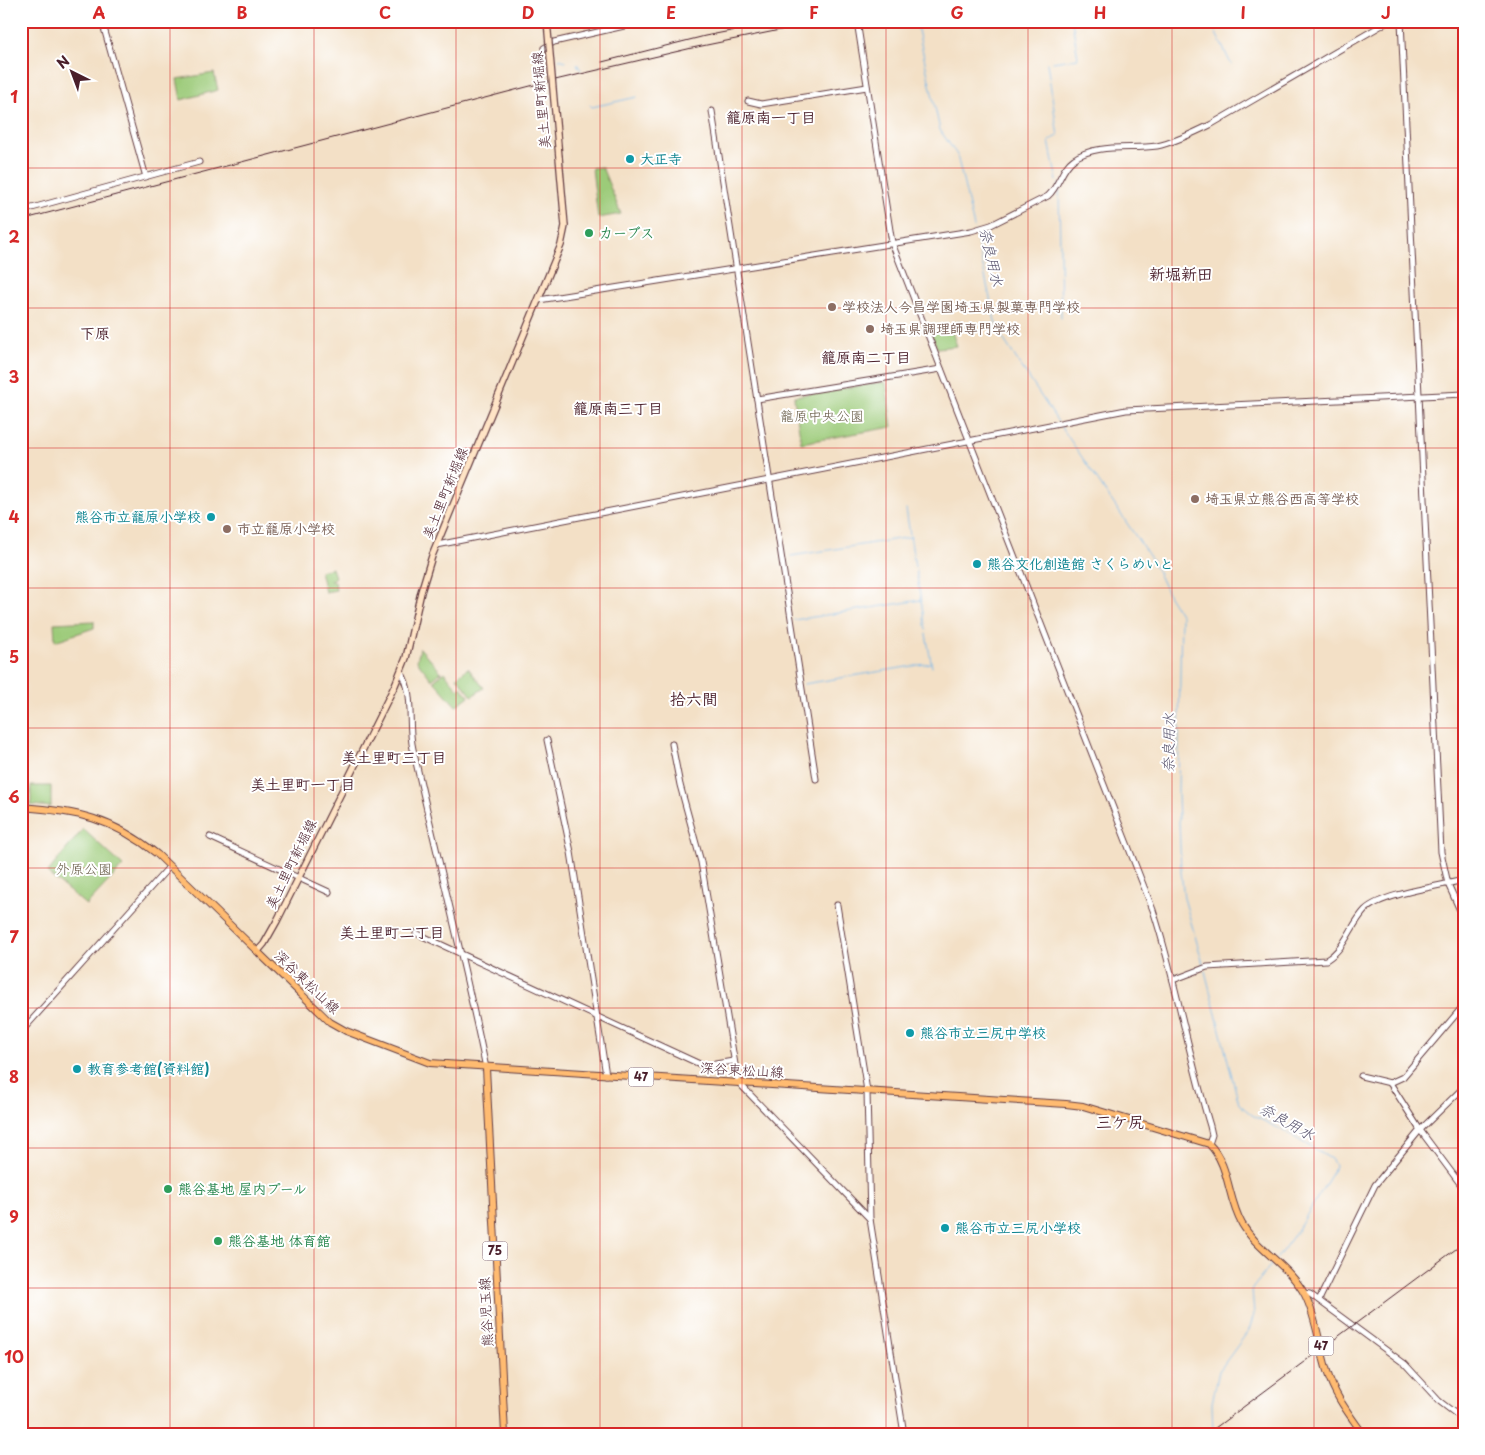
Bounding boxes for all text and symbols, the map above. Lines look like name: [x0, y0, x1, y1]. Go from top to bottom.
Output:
text: A: [93, 0, 106, 24]
text: B: [237, 0, 248, 24]
text: C: [379, 0, 391, 24]
text: D: [522, 0, 534, 24]
text: E: [666, 0, 676, 24]
text: F: [809, 0, 819, 24]
text: G: [950, 0, 964, 24]
text: H: [1094, 0, 1106, 24]
text: I: [1240, 0, 1246, 24]
text: J: [1381, 0, 1391, 24]
north arrow: [48, 48, 98, 98]
text: N: [52, 50, 74, 73]
street label: 美土里町新堀線: [526, 50, 555, 150]
text: 1: [10, 84, 18, 108]
district label: 籠原南一丁目: [726, 105, 816, 128]
place label: 大正寺: [640, 148, 682, 169]
marker: 大正寺: [624, 153, 636, 165]
place label: カーブス: [599, 222, 654, 243]
text: 2: [8, 224, 20, 248]
water label: 奈良用水: [975, 225, 1010, 288]
marker: カーブス: [583, 227, 595, 239]
district label: 新堀新田: [1149, 261, 1213, 285]
place label: 学校法人今昌学園埼玉県製菓専門学校: [842, 296, 1080, 317]
marker: 学校法人今昌学園埼玉県製菓専門学校: [826, 301, 838, 313]
place label: 埼玉県調理師専門学校: [880, 318, 1020, 339]
district label: 下原: [80, 321, 110, 344]
marker: 埼玉県調理師専門学校: [864, 323, 876, 335]
district label: 籠原南二丁目: [821, 345, 911, 368]
text: 3: [9, 364, 19, 388]
district label: 籠原南三丁目: [573, 396, 663, 419]
park label: 籠原中央公園: [780, 405, 864, 426]
street label: 美土里町新堀線: [416, 443, 473, 542]
place label: 埼玉県立熊谷西高等学校: [1205, 488, 1359, 509]
marker: 埼玉県立熊谷西高等学校: [1189, 493, 1201, 505]
text: 4: [9, 504, 20, 528]
place label: 熊谷市立籠原小学校: [75, 506, 201, 527]
marker: 熊谷市立籠原小学校: [205, 511, 217, 523]
place label: 市立籠原小学校: [237, 518, 335, 539]
marker: 市立籠原小学校: [221, 523, 233, 535]
place label: 熊谷文化創造館 さくらめいと: [987, 553, 1174, 574]
marker: 熊谷文化創造館 さくらめいと: [971, 558, 983, 570]
text: 5: [9, 644, 19, 668]
district label: 拾六間: [670, 686, 718, 710]
water label: 奈良用水: [1155, 713, 1180, 773]
district label: 美土里町三丁目: [341, 745, 447, 768]
district label: 美土里町一丁目: [250, 772, 356, 795]
text: 6: [8, 784, 20, 808]
street label: 美土里町新堀線: [260, 815, 321, 912]
park label: 外原公園: [56, 858, 112, 879]
district label: 美土里町二丁目: [339, 920, 445, 943]
text: 7: [9, 924, 19, 948]
street label: 深谷東松山線: [270, 945, 345, 1018]
place label: 熊谷市立三尻中学校: [920, 1022, 1046, 1043]
marker: 熊谷市立三尻中学校: [904, 1027, 916, 1039]
street label: 深谷東松山線: [700, 1057, 785, 1082]
place label: 教育参考館(資料館): [87, 1058, 210, 1079]
marker: 教育参考館(資料館): [71, 1063, 83, 1075]
text: 8: [9, 1064, 19, 1088]
road number: 47: [628, 1068, 654, 1086]
water label: 奈良用水: [1256, 1096, 1320, 1145]
district label: 三ケ尻: [1096, 1109, 1144, 1133]
place label: 熊谷基地 屋内プール: [178, 1178, 307, 1199]
marker: 熊谷基地 屋内プール: [162, 1183, 174, 1195]
text: 9: [9, 1204, 19, 1228]
place label: 熊谷市立三尻小学校: [955, 1217, 1081, 1238]
marker: 熊谷市立三尻小学校: [939, 1222, 951, 1234]
place label: 熊谷基地 体育館: [228, 1230, 331, 1251]
marker: 熊谷基地 体育館: [212, 1235, 224, 1247]
road number: 75: [482, 1242, 508, 1260]
street label: 熊谷児玉線: [473, 1277, 498, 1348]
road number: 47: [1308, 1336, 1334, 1355]
text: 10: [4, 1344, 24, 1368]

